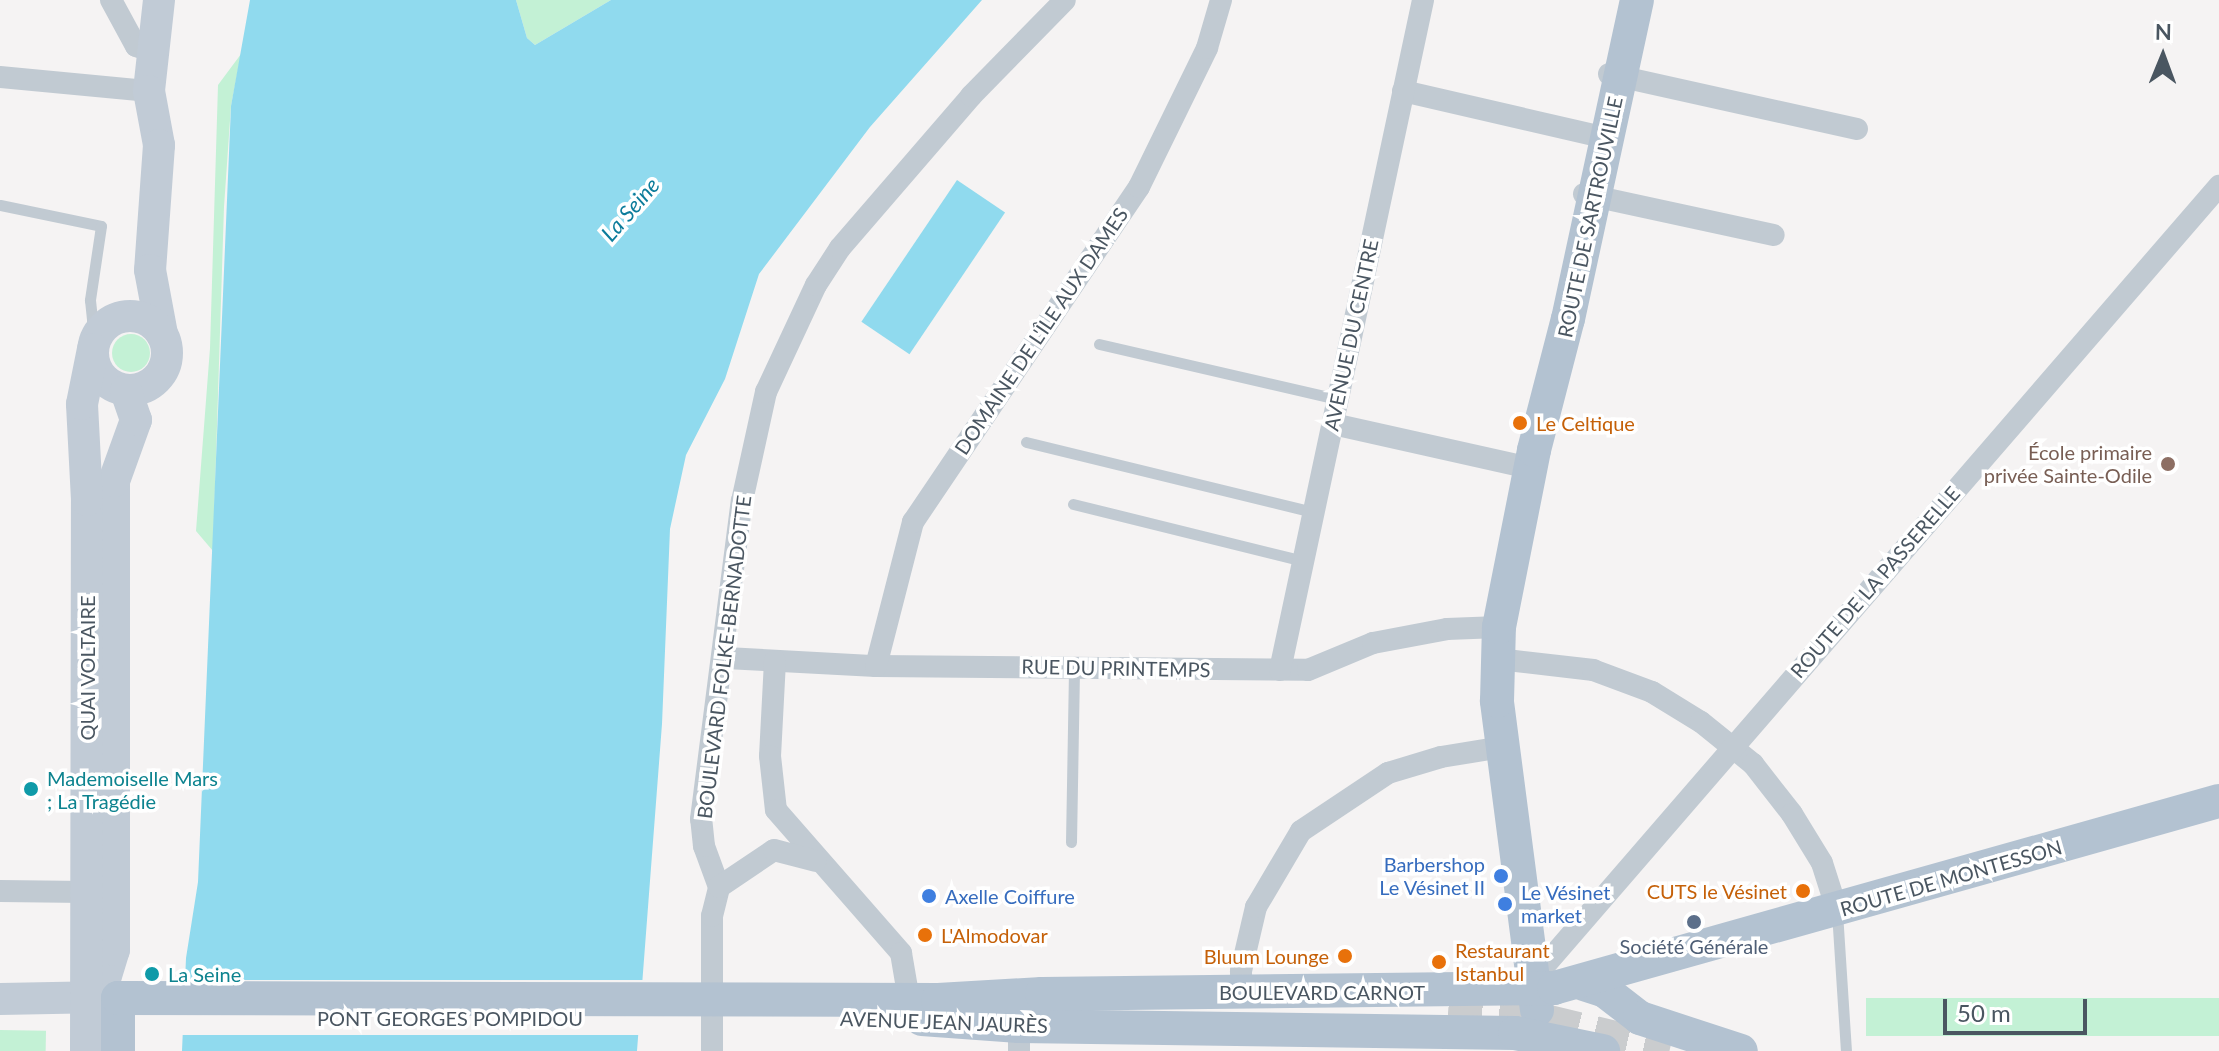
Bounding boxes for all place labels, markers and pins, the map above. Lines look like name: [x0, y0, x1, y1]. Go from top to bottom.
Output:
place label: Le Celtique: [1536, 411, 1635, 435]
marker: Le Celtique: [1511, 414, 1529, 432]
place label: École primaire privée Sainte-Odile: [1984, 440, 2152, 487]
marker: École primaire privée Sainte-Odile: [2159, 455, 2177, 473]
place label: Mademoiselle Mars ; La Tragédie: [47, 766, 218, 813]
marker: Mademoiselle Mars ; La Tragédie: [22, 780, 40, 798]
place label: Barbershop Le Vésinet II: [1379, 852, 1485, 899]
marker: Barbershop Le Vésinet II: [1492, 867, 1510, 885]
place label: CUTS le Vésinet: [1646, 879, 1787, 903]
place label: Le Vésinet market: [1521, 880, 1611, 927]
marker: CUTS le Vésinet: [1794, 882, 1812, 900]
place label: Axelle Coiffure: [945, 884, 1075, 908]
marker: Axelle Coiffure: [920, 887, 938, 905]
marker: Le Vésinet market: [1496, 895, 1514, 913]
marker: Société Générale: [1685, 913, 1703, 931]
place label: L'Almodovar: [941, 923, 1048, 947]
marker: L'Almodovar: [916, 926, 934, 944]
place label: Société Générale: [1620, 934, 1768, 958]
place label: Restaurant Istanbul: [1455, 938, 1550, 985]
place label: Bluum Lounge: [1204, 944, 1329, 968]
marker: Bluum Lounge: [1336, 947, 1354, 965]
marker: Restaurant Istanbul: [1430, 953, 1448, 971]
place label: La Seine: [168, 962, 241, 986]
marker: La Seine: [143, 965, 161, 983]

